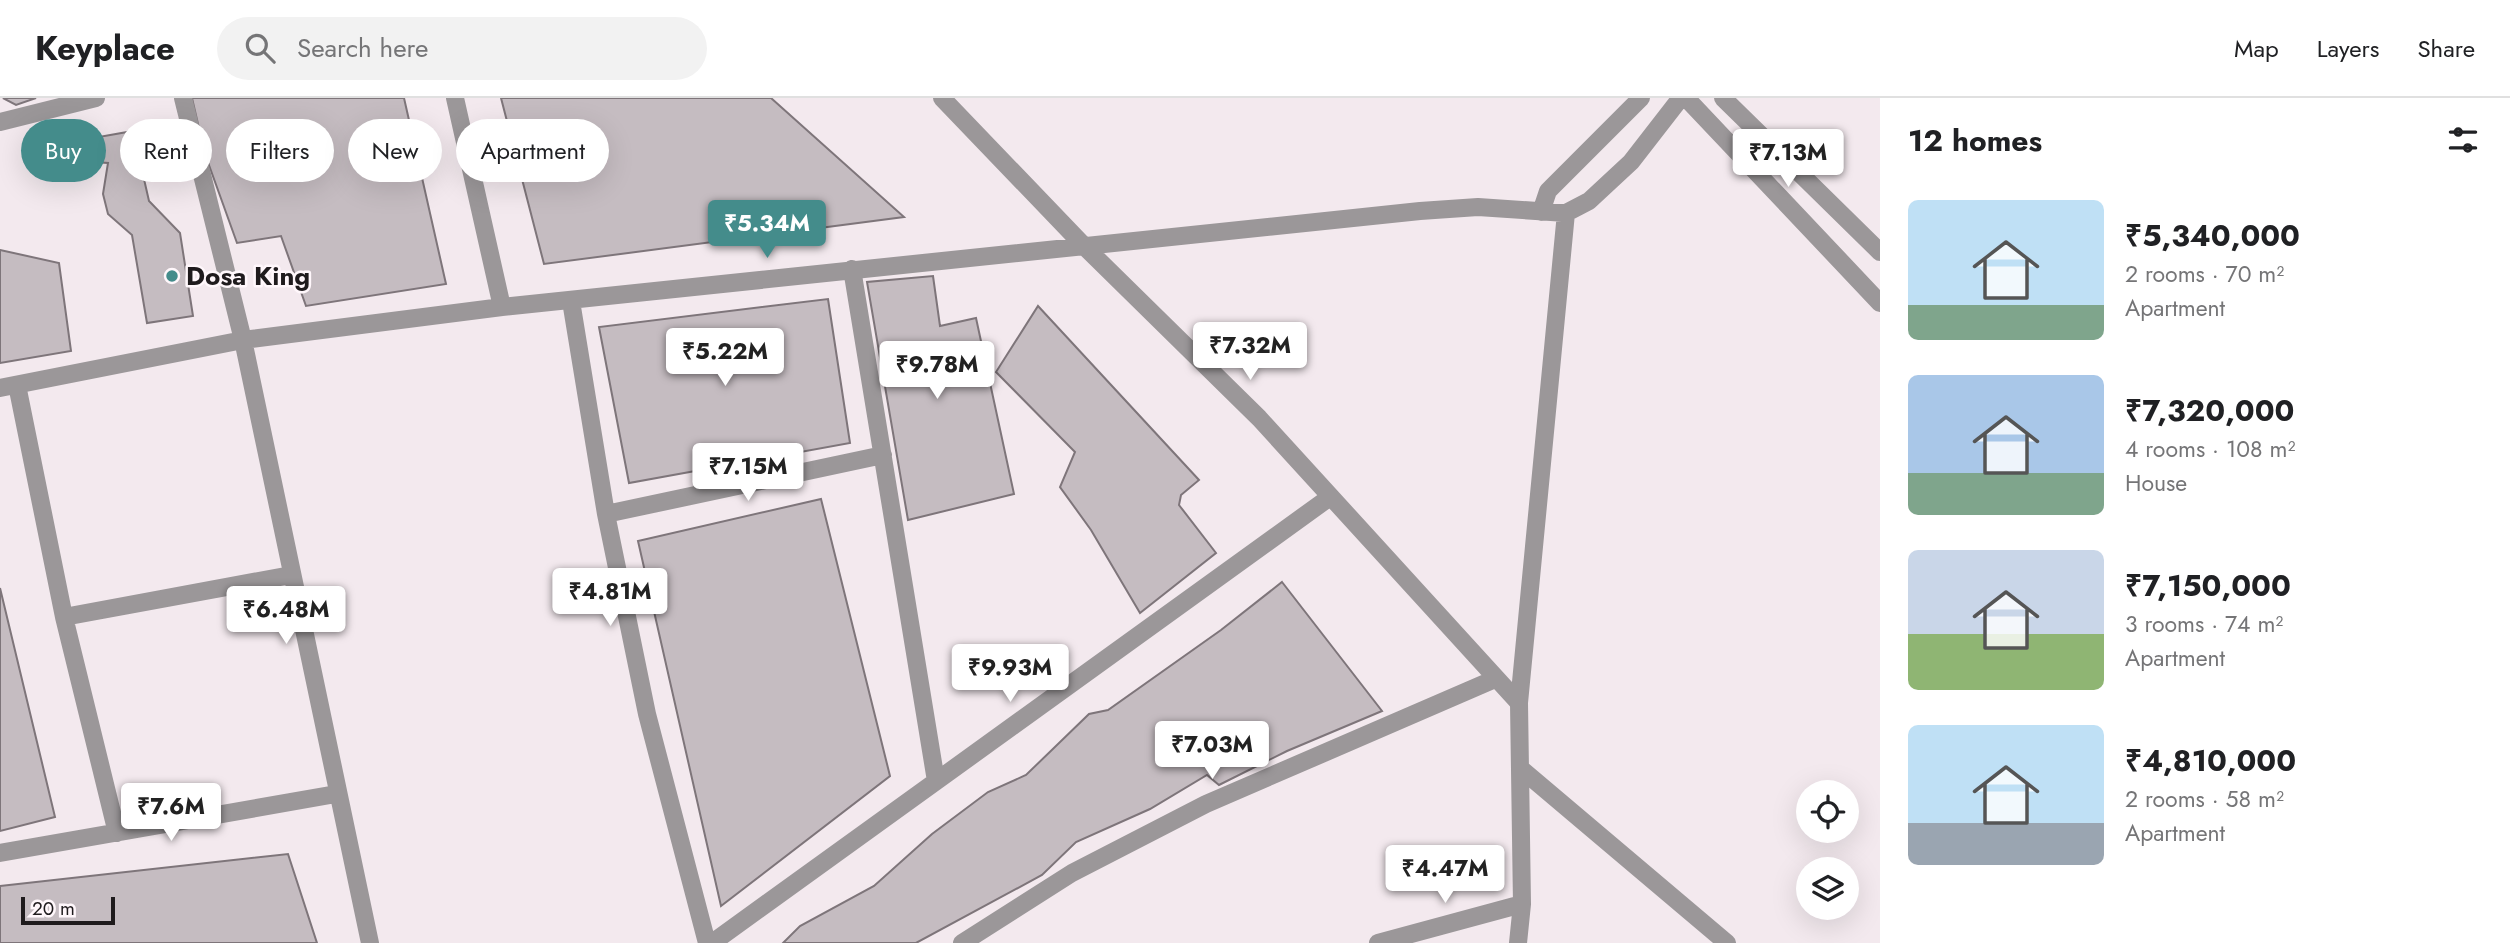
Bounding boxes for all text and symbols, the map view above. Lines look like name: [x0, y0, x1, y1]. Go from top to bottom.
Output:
search box: [217, 17, 707, 80]
text: Keyplace: [35, 25, 175, 72]
icon: search: [241, 29, 279, 67]
text: Search here: [297, 29, 428, 67]
text: Map: [2234, 31, 2279, 66]
text: Layers: [2317, 31, 2379, 66]
text: Share: [2417, 31, 2475, 66]
chip: Buy: [21, 119, 106, 182]
chip: Rent: [120, 119, 212, 182]
chip: Filters: [226, 119, 334, 182]
chip: New: [348, 119, 442, 182]
chip: Apartment: [456, 119, 609, 182]
text: 12 homes: [1908, 119, 2042, 162]
icon: filters: [2444, 121, 2482, 159]
pin: ₹7.13M: [1731, 130, 1845, 189]
text: ₹7.13M: [1749, 135, 1827, 169]
pin: ₹5.34M: [710, 200, 824, 260]
text: ₹5.34M: [724, 206, 810, 240]
text: ₹5,340,000: [2125, 214, 2300, 257]
icon: home: [1964, 228, 2048, 312]
place label: Dosa King: [186, 257, 310, 295]
text: 2 rooms · 70 m²: [2125, 257, 2284, 291]
marker: Dosa King: [164, 268, 180, 284]
text: Apartment: [2125, 291, 2225, 325]
pin: ₹7.32M: [1193, 322, 1307, 382]
pin: ₹5.22M: [668, 328, 782, 388]
text: ₹7.32M: [1209, 328, 1291, 362]
text: ₹5.22M: [682, 334, 768, 368]
pin: ₹9.78M: [880, 342, 994, 401]
text: ₹9.78M: [895, 347, 979, 381]
text: ₹7,320,000: [2125, 389, 2294, 432]
icon: home: [1964, 403, 2048, 487]
text: 4 rooms · 108 m²: [2125, 432, 2295, 466]
pin: ₹7.15M: [691, 444, 805, 503]
text: ₹7.15M: [708, 449, 788, 483]
text: House: [2125, 466, 2187, 500]
text: ₹7,150,000: [2125, 564, 2291, 607]
pin: ₹4.81M: [553, 568, 667, 628]
text: ₹4.81M: [568, 574, 652, 608]
icon: home: [1964, 578, 2048, 662]
pin: ₹6.48M: [229, 587, 343, 646]
text: ₹6.48M: [243, 592, 329, 626]
text: 3 rooms · 74 m²: [2125, 607, 2283, 641]
text: Apartment: [2125, 641, 2225, 675]
pin: ₹9.93M: [953, 644, 1067, 704]
text: ₹9.93M: [968, 650, 1052, 684]
pin: ₹7.03M: [1155, 722, 1269, 781]
text: ₹7.03M: [1171, 727, 1253, 761]
text: ₹4,810,000: [2125, 739, 2296, 782]
icon: home: [1964, 753, 2048, 837]
map controls: [1796, 780, 1859, 920]
button: locate: [1796, 780, 1859, 843]
text: 2 rooms · 58 m²: [2125, 782, 2284, 816]
pin: ₹7.6M: [122, 784, 220, 843]
text: ₹7.6M: [137, 789, 205, 823]
text: Apartment: [2125, 816, 2225, 850]
pin: ₹4.47M: [1388, 846, 1502, 905]
text: ₹4.47M: [1401, 851, 1489, 885]
button: layers: [1796, 857, 1859, 920]
scale bar: [21, 894, 116, 926]
text: 20 m: [32, 895, 75, 922]

